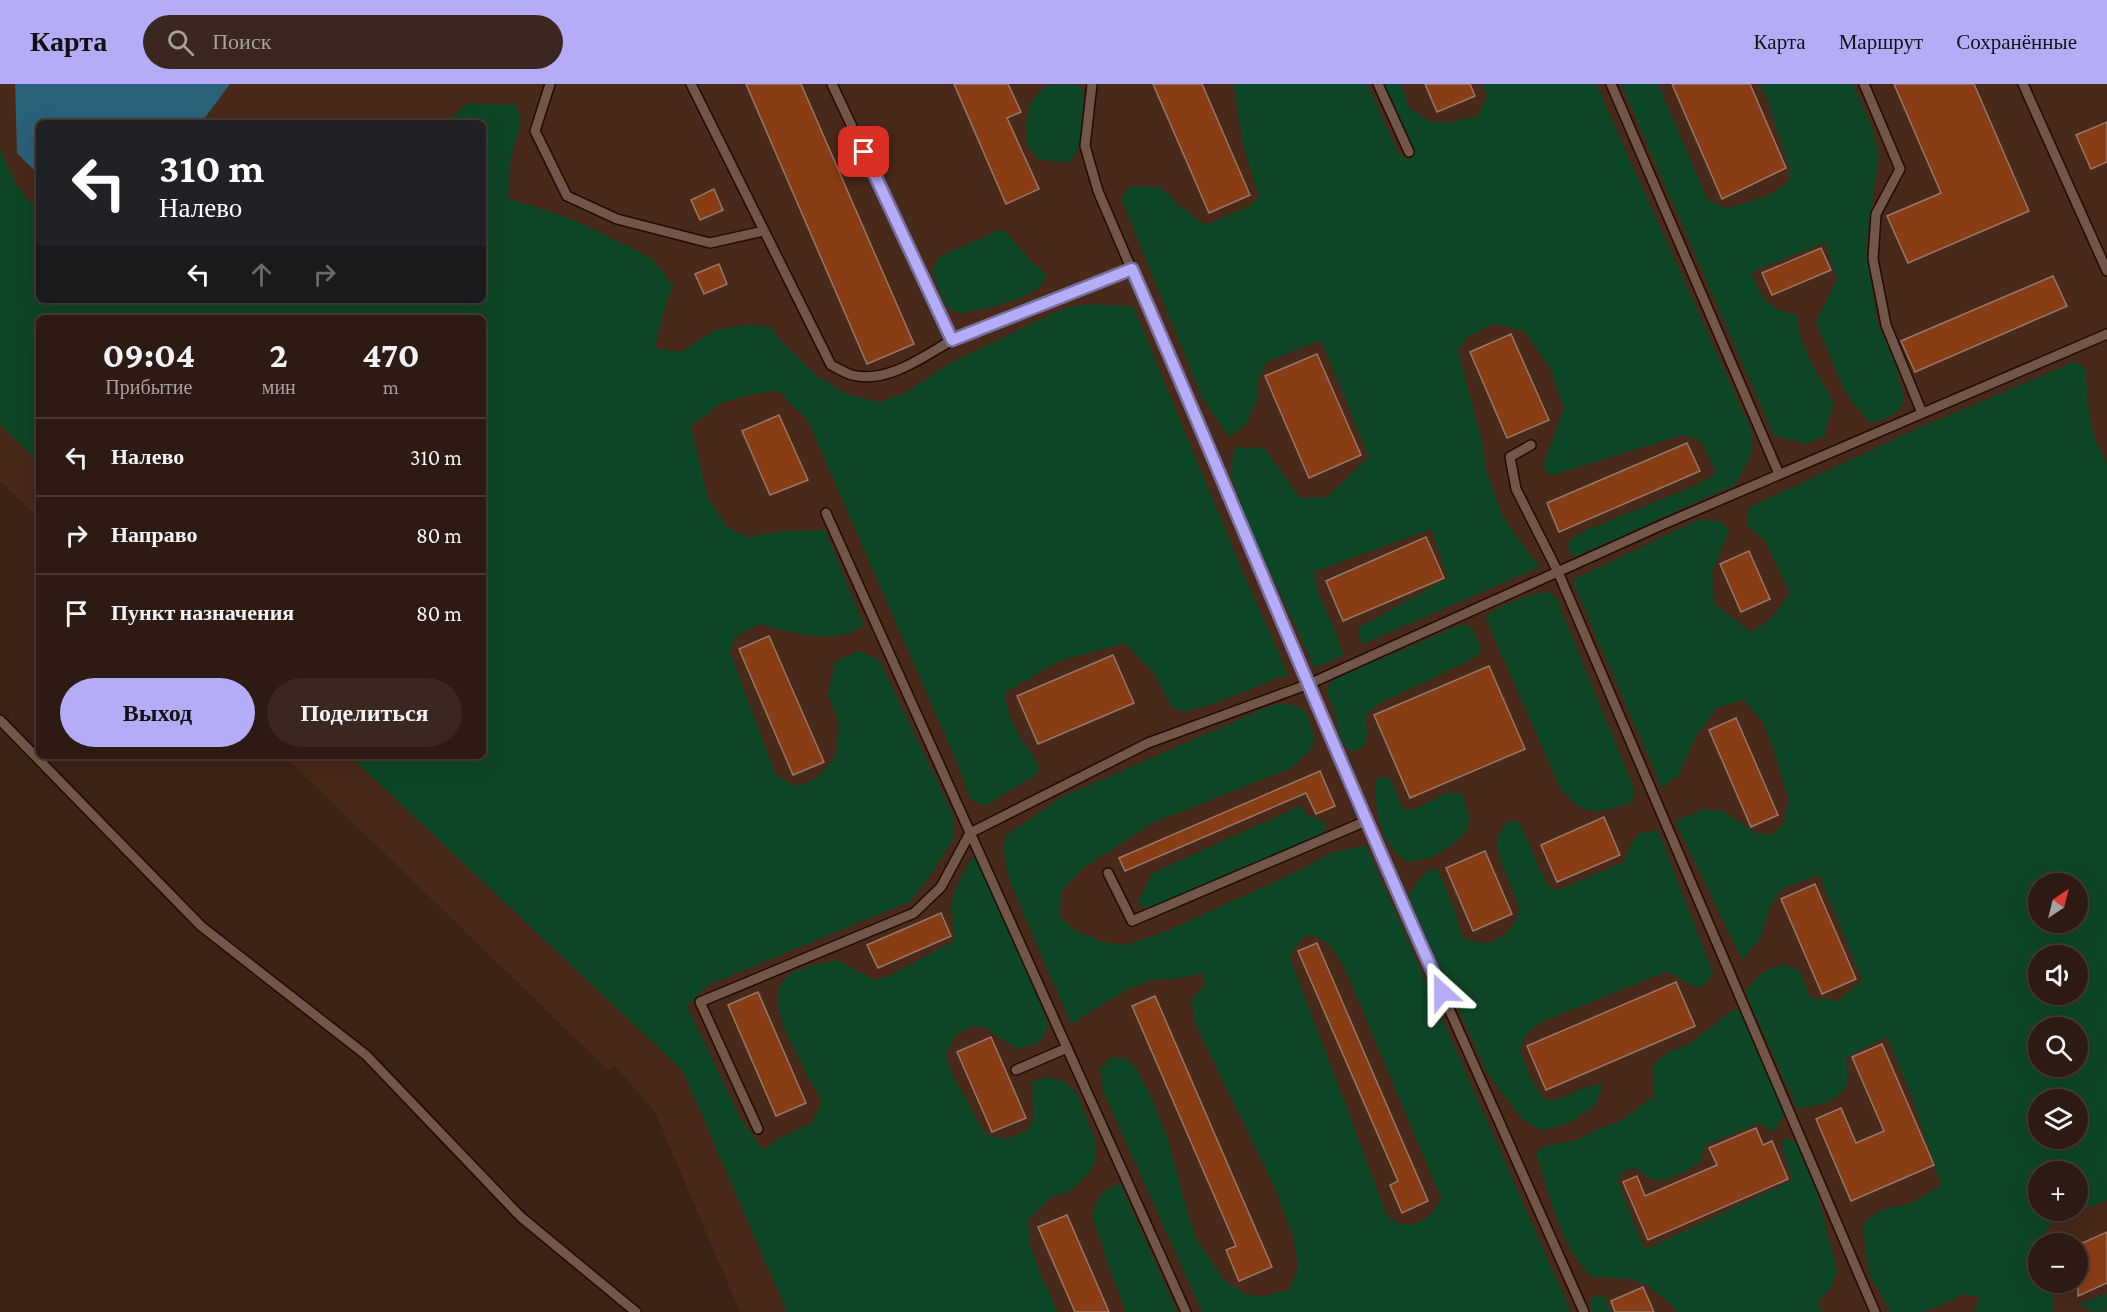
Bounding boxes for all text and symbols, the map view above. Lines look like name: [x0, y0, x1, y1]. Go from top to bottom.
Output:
search box: [143, 15, 563, 69]
text: Карта: [30, 26, 107, 57]
icon: search: [164, 26, 197, 59]
text: Поиск: [212, 29, 271, 54]
text: Карта: [1754, 30, 1806, 54]
text: Маршрут: [1839, 30, 1923, 54]
text: Сохранённые: [1956, 30, 2077, 54]
pin: [838, 126, 889, 177]
icon: arrive: [847, 135, 880, 168]
icon: left: [60, 144, 138, 222]
text: 310 m: [159, 144, 264, 191]
text: Налево: [159, 193, 242, 223]
icon: left: [182, 258, 215, 291]
icon: ahead: [245, 258, 278, 291]
icon: right: [308, 258, 341, 291]
text: 09:04: [102, 335, 195, 375]
text: 2: [270, 335, 288, 375]
text: 470: [362, 335, 420, 375]
text: Прибытие: [105, 376, 192, 398]
text: мин: [262, 376, 296, 398]
text: m: [383, 376, 399, 398]
icon: left: [60, 441, 93, 474]
text: Налево: [111, 444, 184, 469]
text: 310 m: [410, 445, 462, 470]
icon: right: [60, 519, 93, 552]
text: Направо: [111, 522, 197, 547]
text: 80 m: [416, 523, 462, 548]
icon: arrive: [60, 597, 93, 630]
text: Пункт назначения: [111, 600, 294, 625]
text: 80 m: [416, 601, 462, 626]
button: Выход: [60, 678, 255, 747]
button: Поделиться: [267, 678, 462, 747]
north arrow: [2028, 873, 2088, 933]
map controls: [2028, 873, 2088, 1293]
button: sound: [2028, 945, 2088, 1005]
position arrow: [1410, 960, 1474, 1024]
button: search: [2028, 1017, 2088, 1077]
button: layers: [2028, 1089, 2088, 1149]
button: +: [2028, 1161, 2088, 1221]
button: −: [2028, 1233, 2088, 1293]

